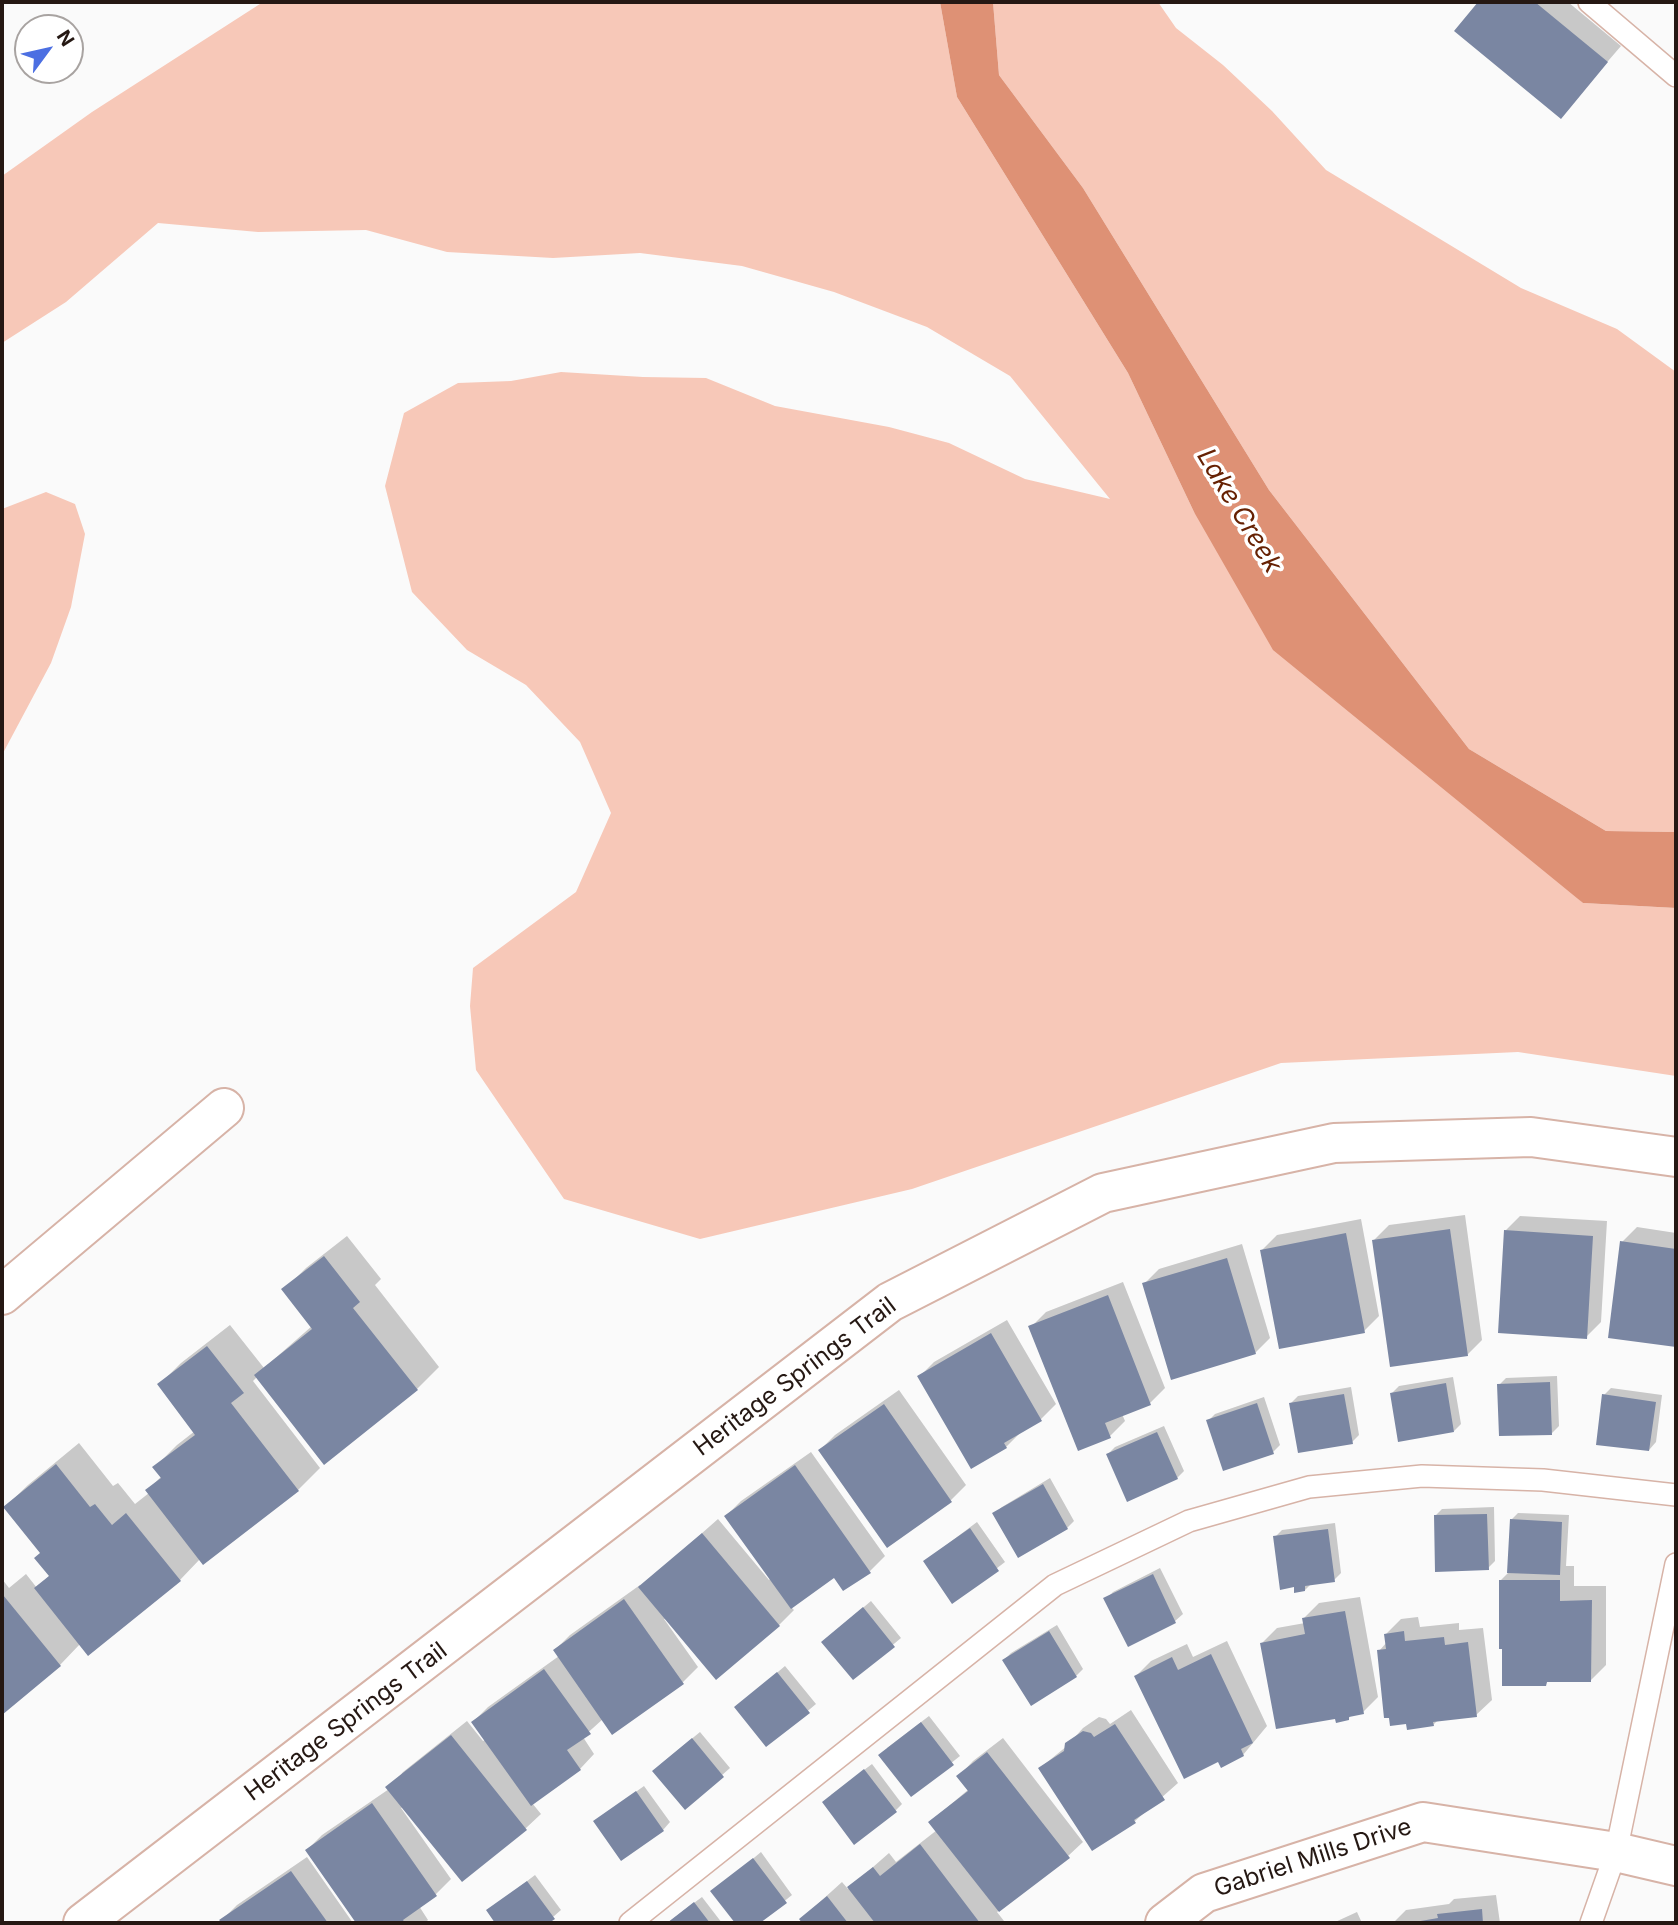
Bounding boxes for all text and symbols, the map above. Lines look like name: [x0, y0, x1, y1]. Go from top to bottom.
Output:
north arrow: [14, 14, 84, 84]
text: N: [52, 26, 79, 51]
water label: Lake Creek: [1190, 443, 1288, 579]
street label: Heritage Springs Trail: [688, 1292, 902, 1462]
street label: Heritage Springs Trail: [239, 1637, 453, 1807]
street label: Gabriel Mills Drive: [1211, 1812, 1415, 1904]

